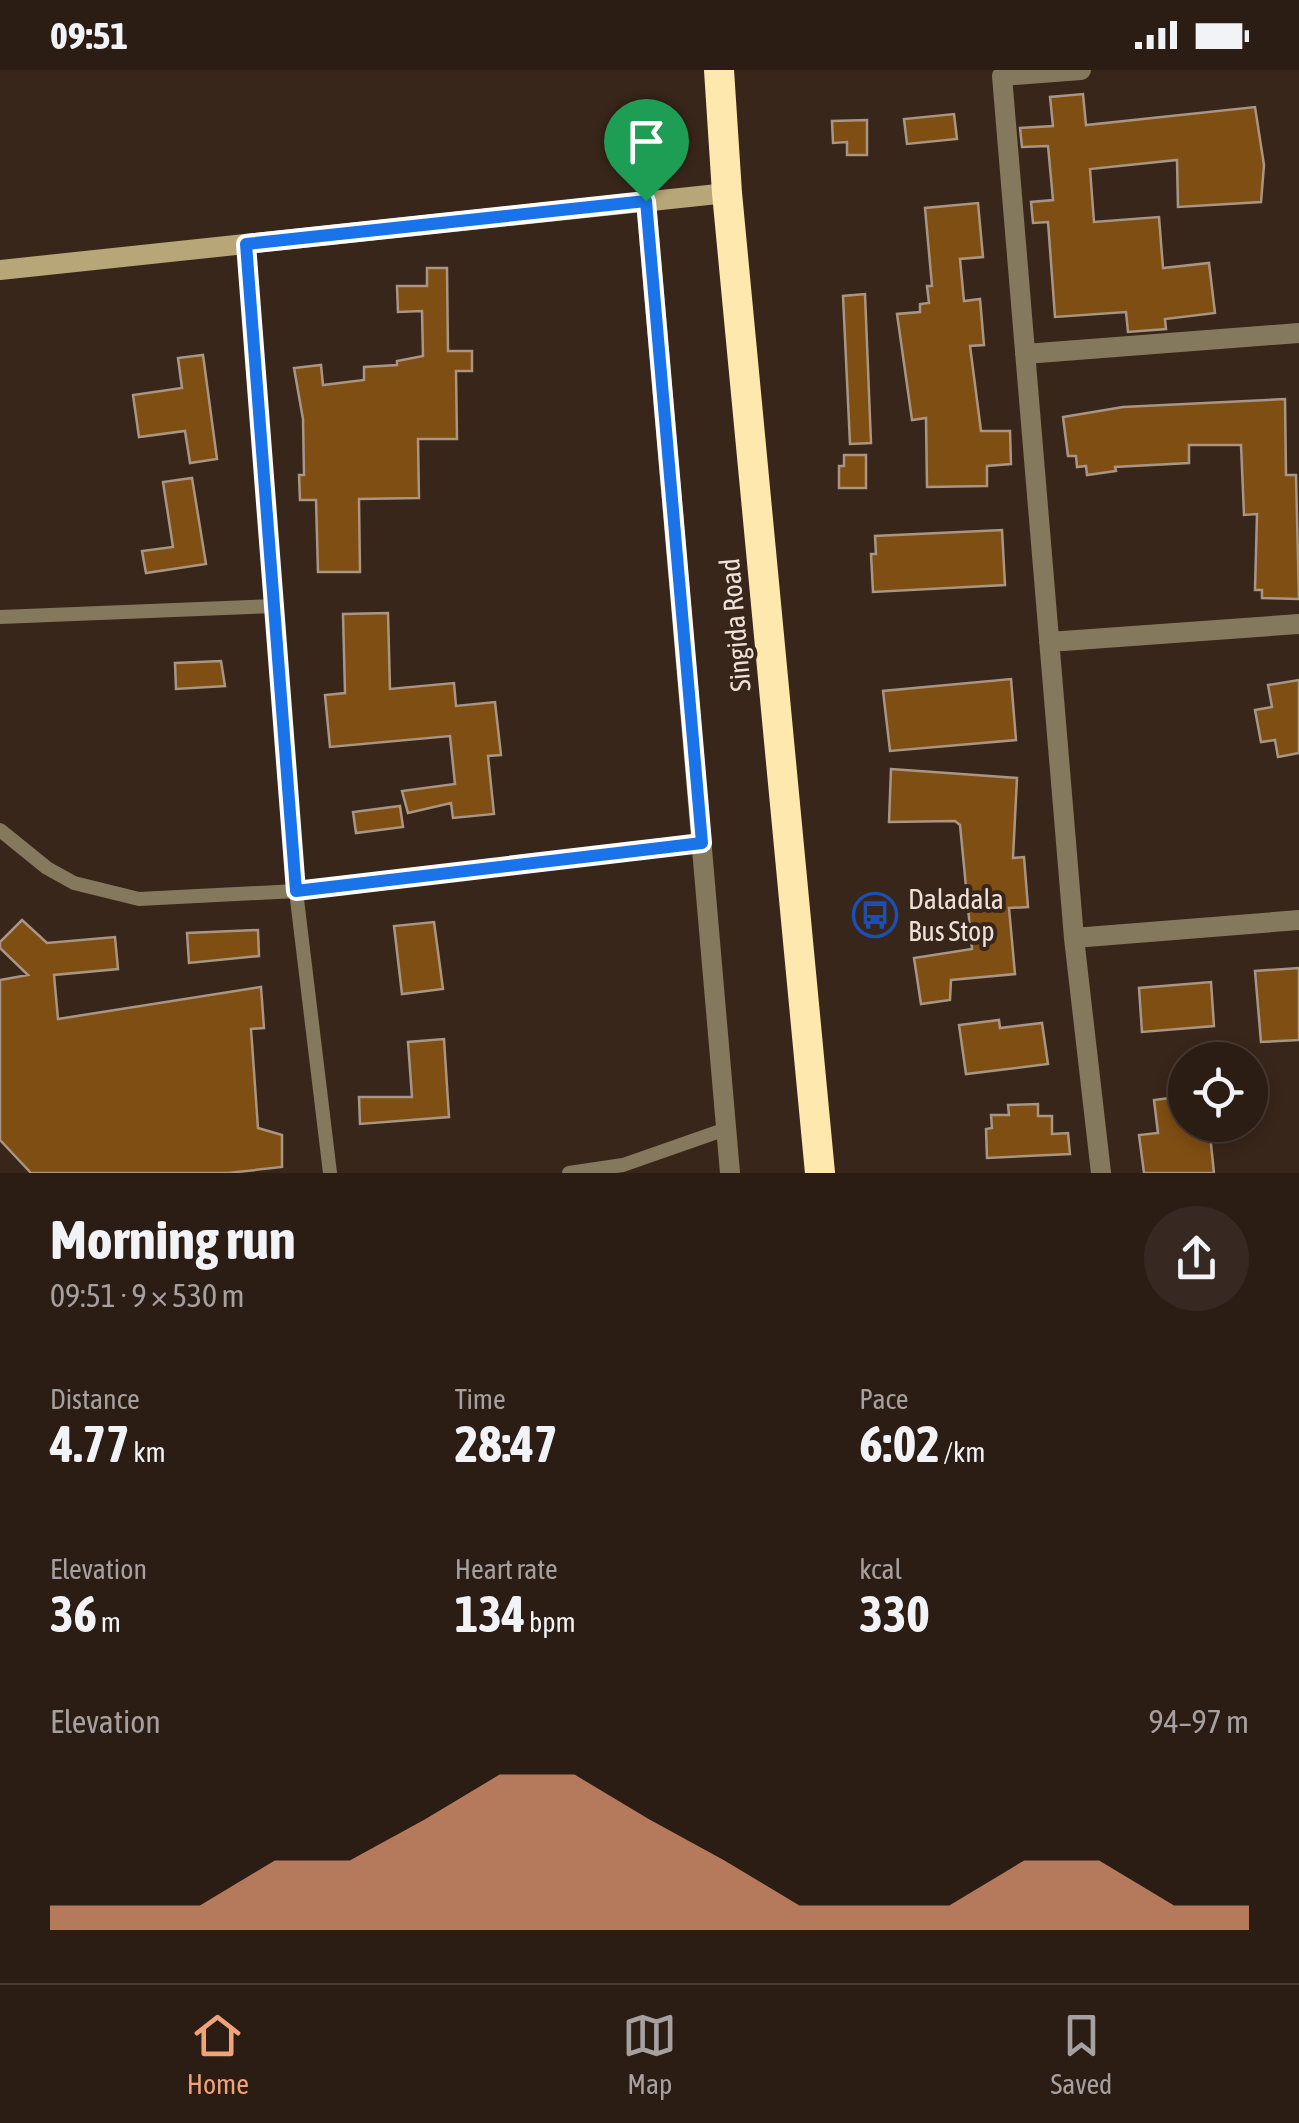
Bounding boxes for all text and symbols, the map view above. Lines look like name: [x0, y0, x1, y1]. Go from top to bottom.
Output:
text: 09:51: [50, 14, 128, 57]
pin: [604, 99, 689, 202]
icon: arrive: [619, 114, 674, 169]
street label: Singida Road: [713, 557, 757, 693]
place label: Daladala Bus Stop: [908, 883, 1004, 947]
bus stop icon: Daladala Bus Stop: [852, 892, 898, 938]
map controls: [1168, 1042, 1268, 1142]
button: locate: [1168, 1042, 1268, 1142]
button: share: [1144, 1206, 1249, 1311]
text: Morning run: [50, 1208, 296, 1271]
text: 09:51 · 9 × 530 m: [50, 1277, 244, 1314]
text: Distance: [50, 1383, 140, 1415]
text: Time: [455, 1383, 506, 1415]
text: Pace: [859, 1383, 909, 1415]
text: 4.77: [50, 1415, 129, 1473]
text: 28:47: [455, 1415, 558, 1473]
text: 6:02: [859, 1415, 940, 1473]
text: km: [129, 1436, 166, 1468]
text: /km: [940, 1436, 986, 1468]
text: Elevation: [50, 1553, 147, 1585]
text: Heart rate: [455, 1553, 558, 1585]
text: kcal: [859, 1553, 902, 1585]
text: 36: [50, 1585, 97, 1643]
text: 134: [455, 1585, 525, 1643]
text: 330: [859, 1585, 930, 1643]
text: m: [97, 1606, 121, 1638]
text: bpm: [525, 1606, 576, 1638]
text: Elevation: [50, 1703, 161, 1740]
text: 94–97 m: [1149, 1703, 1249, 1740]
tab: Home: [187, 2008, 249, 2100]
tab: Map: [622, 2008, 677, 2100]
tab: Saved: [1050, 2008, 1112, 2100]

